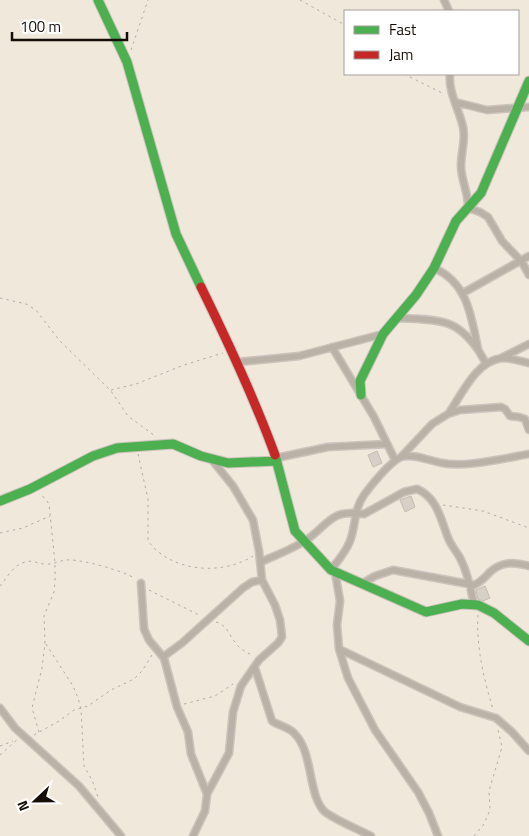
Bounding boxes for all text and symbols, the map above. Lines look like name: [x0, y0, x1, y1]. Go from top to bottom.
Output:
scale bar: [12, 10, 128, 42]
legend: [344, 10, 519, 75]
text: 100 m: [20, 15, 61, 38]
text: Fast: [389, 18, 417, 41]
text: Jam: [389, 43, 413, 66]
north arrow: [10, 776, 60, 826]
text: N: [11, 798, 34, 814]

